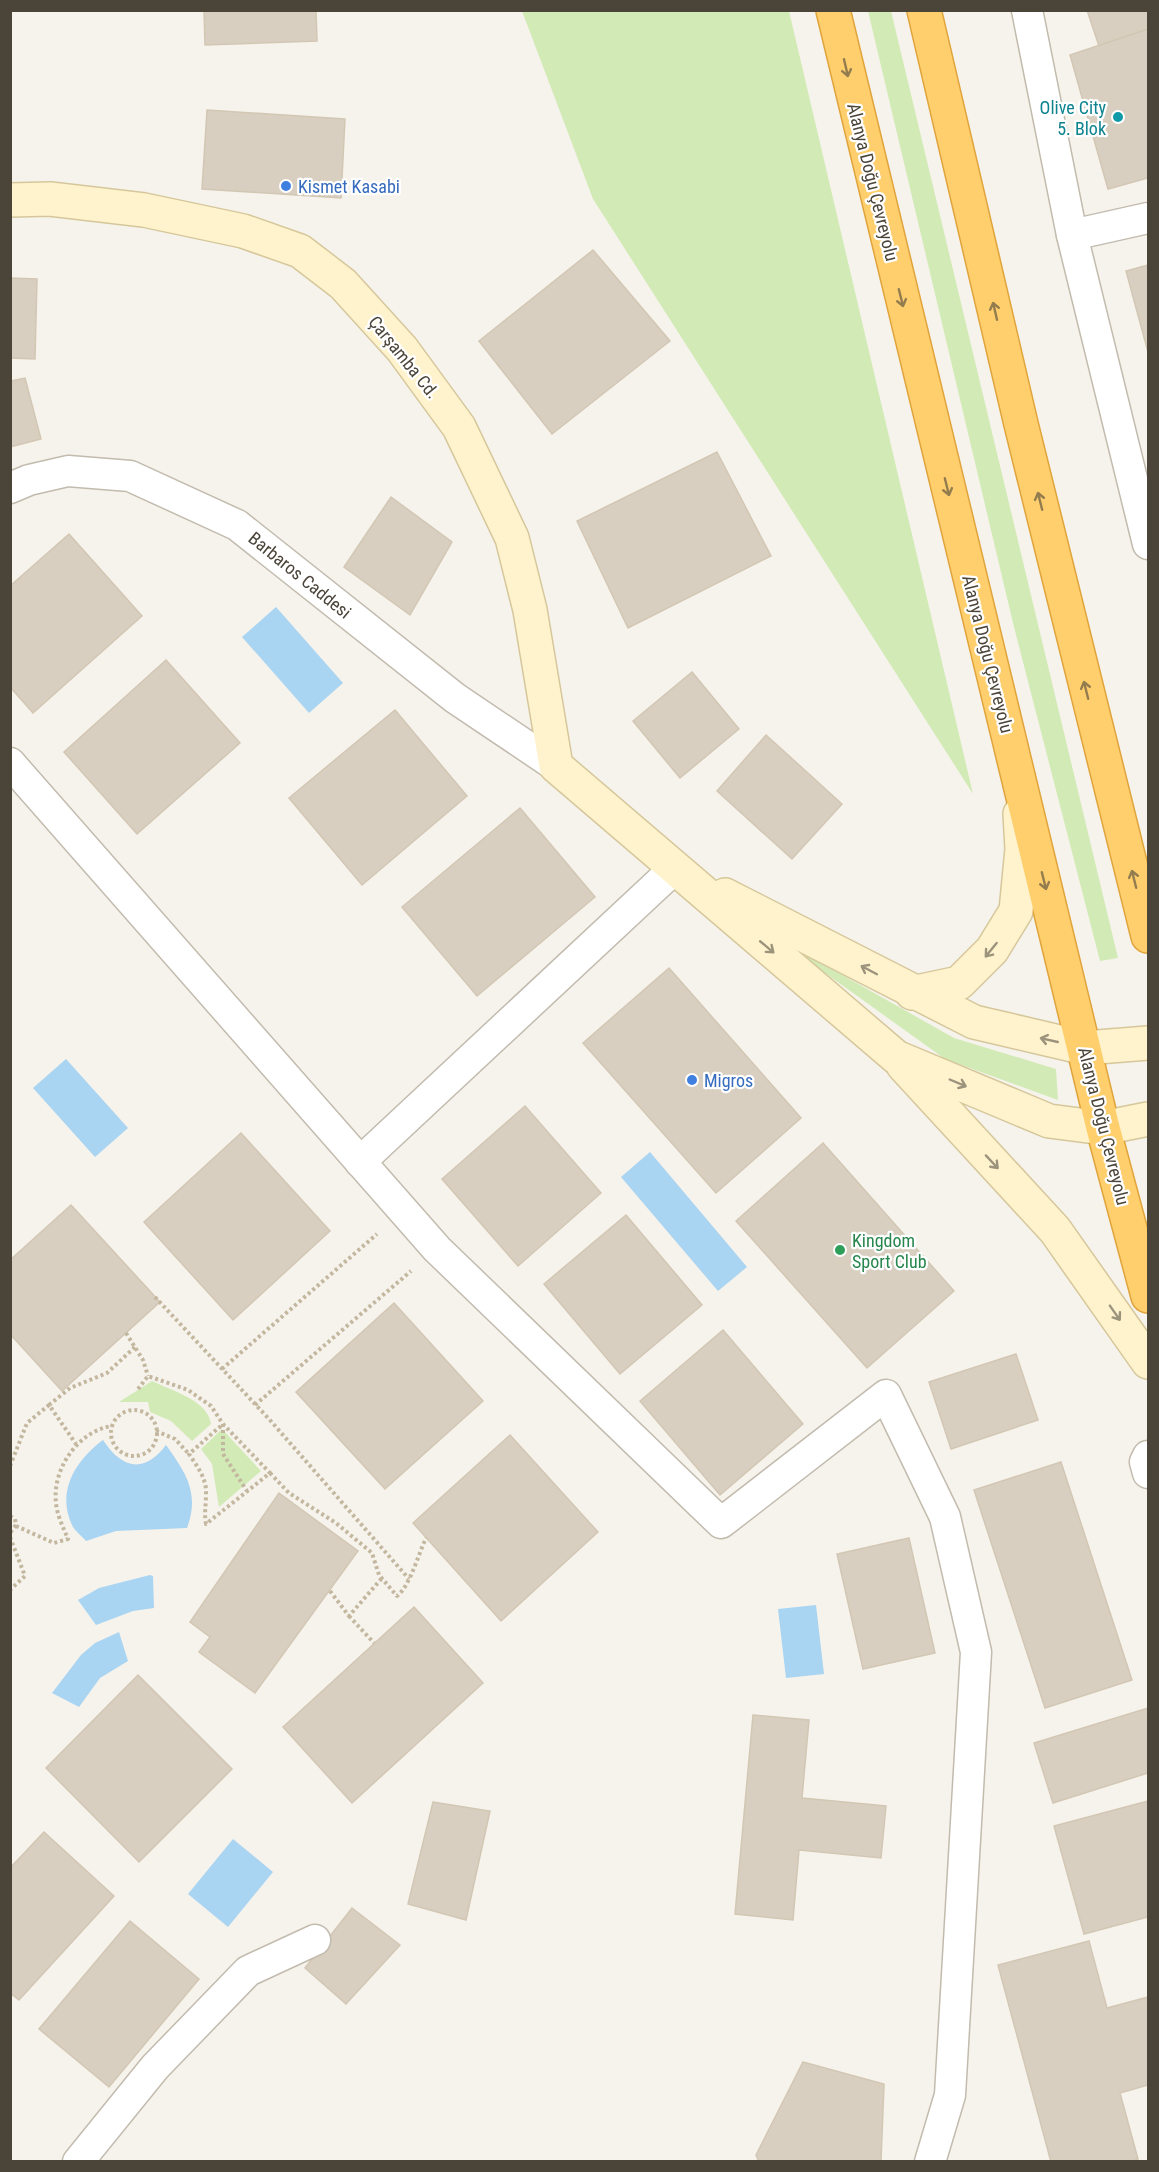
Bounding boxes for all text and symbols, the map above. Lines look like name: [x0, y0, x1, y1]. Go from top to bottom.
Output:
one-way arrow: [840, 58, 852, 77]
place label: Olive City 5. Blok: [1040, 97, 1106, 139]
street label: Alanya Doğu Çevreyolu: [843, 101, 903, 263]
marker: Olive City 5. Blok: [1111, 110, 1125, 124]
place label: Kismet Kasabi: [298, 176, 400, 197]
marker: Kismet Kasabi: [279, 179, 293, 193]
one-way arrow: [896, 288, 908, 307]
one-way arrow: [988, 302, 1000, 321]
street label: Çarşamba Cd.: [364, 311, 444, 403]
one-way arrow: [942, 478, 954, 497]
one-way arrow: [1033, 491, 1045, 510]
street label: Barbaros Caddesi: [245, 527, 355, 623]
street label: Alanya Doğu Çevreyolu: [958, 573, 1018, 735]
one-way arrow: [1080, 681, 1092, 700]
one-way arrow: [1128, 870, 1139, 889]
one-way arrow: [1039, 871, 1051, 890]
one-way arrow: [759, 941, 775, 954]
one-way arrow: [984, 942, 997, 958]
one-way arrow: [860, 964, 878, 975]
one-way arrow: [1040, 1034, 1059, 1045]
street label: Alanya Doğu Çevreyolu: [1074, 1045, 1134, 1207]
place label: Migros: [704, 1070, 753, 1091]
marker: Migros: [685, 1073, 699, 1087]
one-way arrow: [948, 1078, 967, 1089]
one-way arrow: [985, 1154, 999, 1169]
place label: Kingdom Sport Club: [852, 1230, 927, 1272]
marker: Kingdom Sport Club: [833, 1243, 847, 1257]
one-way arrow: [1109, 1305, 1121, 1321]

